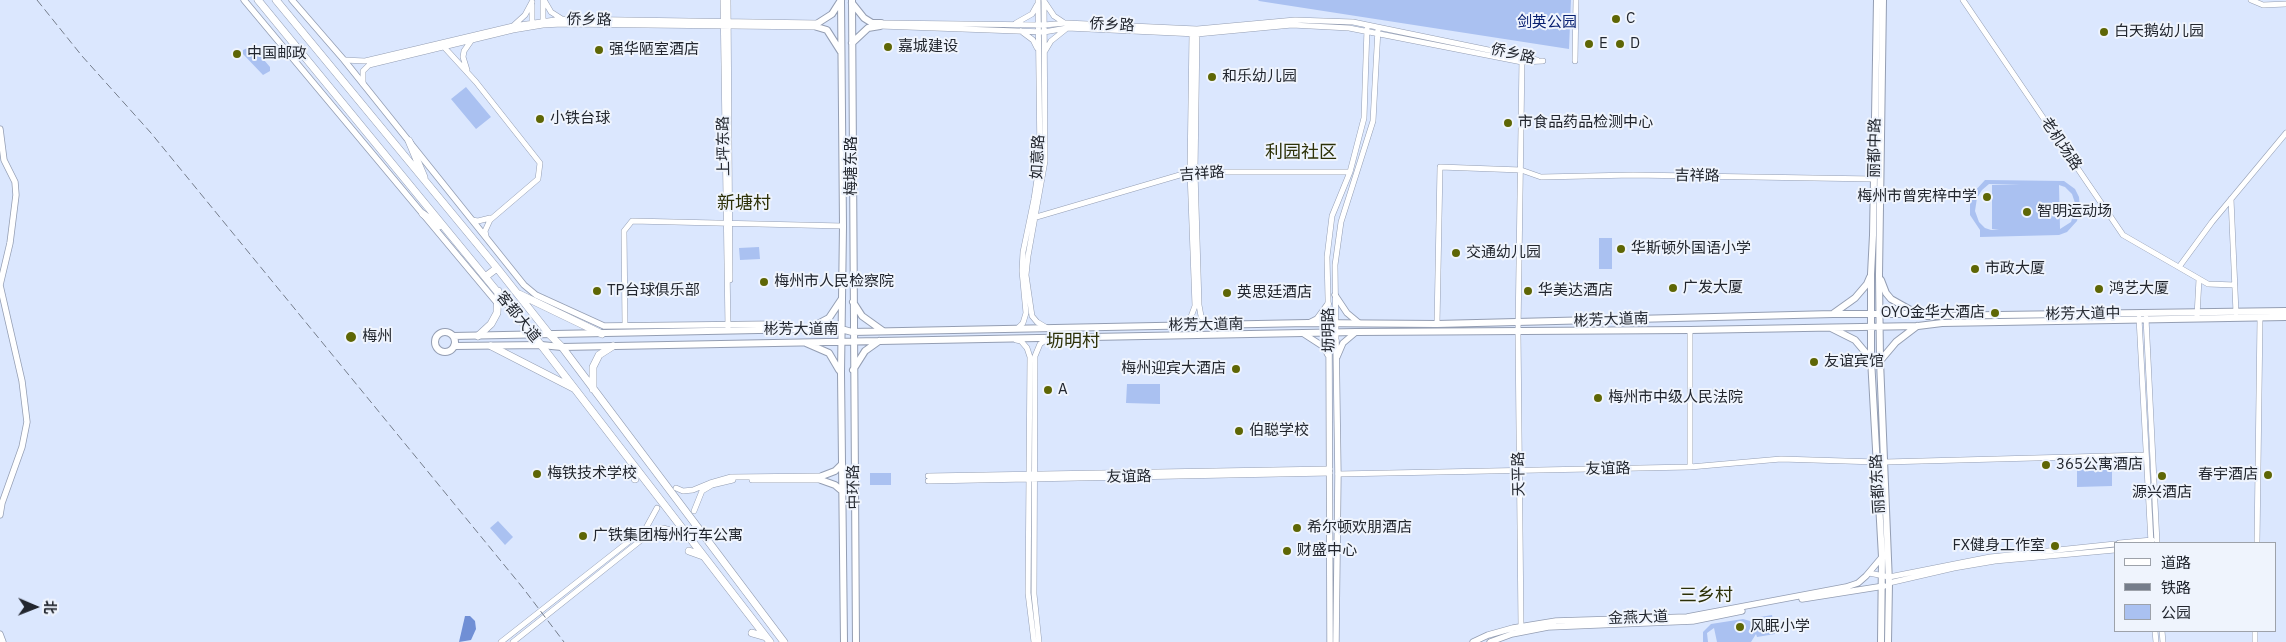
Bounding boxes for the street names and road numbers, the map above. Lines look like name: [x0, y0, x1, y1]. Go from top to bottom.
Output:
street label: 侨乡路: [566, 11, 612, 29]
street label: 侨乡路: [1089, 15, 1135, 35]
street label: 侨乡路: [1489, 40, 1537, 68]
street label: 老机场路: [2037, 114, 2085, 174]
street label: 上坪东路: [714, 116, 734, 176]
street label: 丽都中路: [1865, 118, 1885, 178]
street label: 如意路: [1028, 134, 1048, 180]
street label: 梅塘东路: [843, 136, 861, 196]
street label: 吉祥路: [1179, 163, 1225, 185]
street label: 吉祥路: [1674, 167, 1720, 185]
street label: 客都大道: [492, 288, 544, 346]
street label: 彬芳大道中: [2045, 304, 2121, 324]
street label: 坜明路: [1320, 307, 1338, 353]
street label: 彬芳大道南: [1573, 310, 1649, 330]
street label: 彬芳大道南: [1168, 315, 1244, 335]
street label: 彬芳大道南: [764, 321, 838, 339]
street label: 天平路: [1510, 451, 1528, 497]
street label: 丽都东路: [1867, 454, 1889, 514]
street label: 友谊路: [1585, 460, 1631, 478]
street label: 中环路: [845, 464, 863, 510]
street label: 友谊路: [1106, 468, 1152, 486]
street label: 金燕大道: [1608, 608, 1668, 628]

